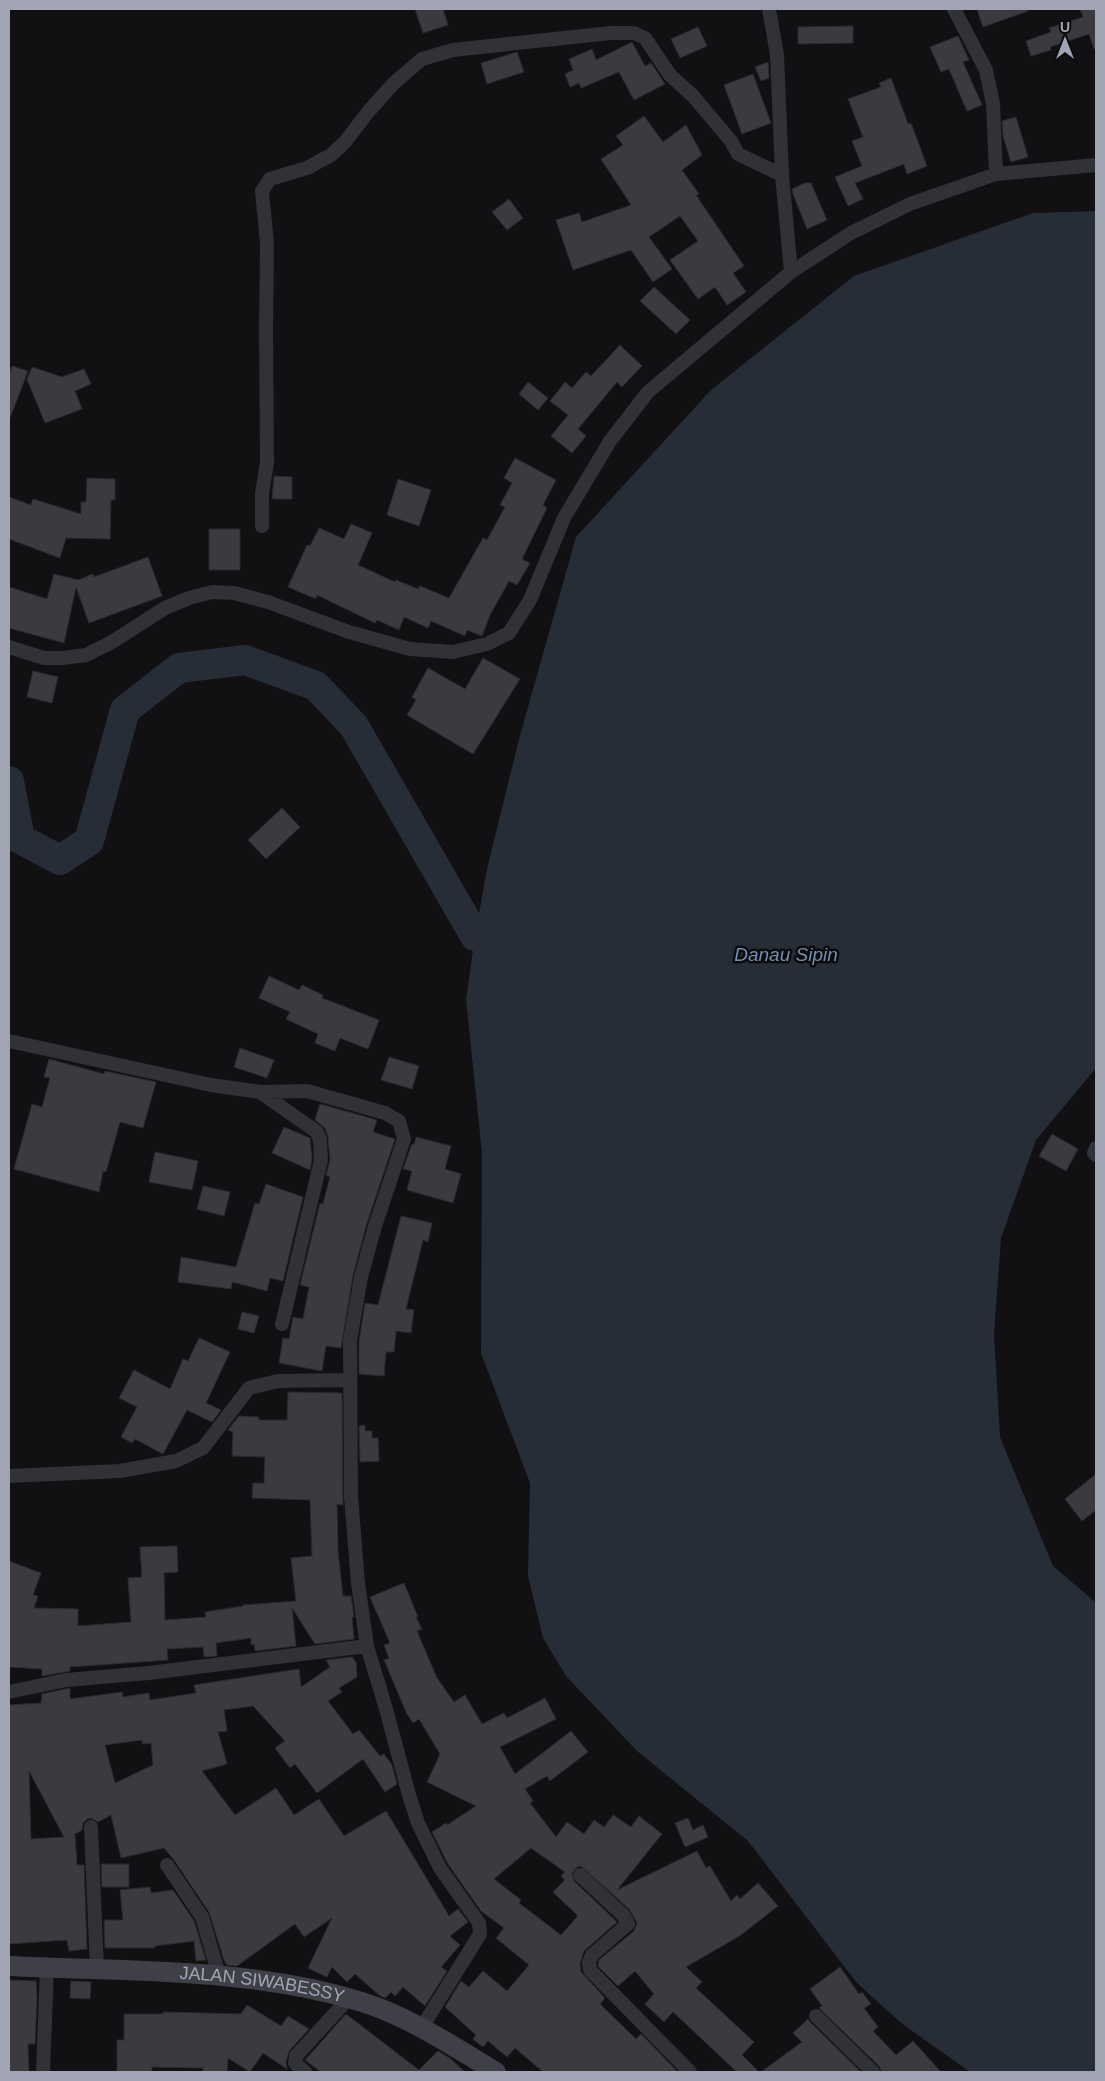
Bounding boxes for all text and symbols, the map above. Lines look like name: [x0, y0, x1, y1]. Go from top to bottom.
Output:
north arrow: [1040, 15, 1090, 65]
text: U: [1060, 19, 1070, 35]
water label: Danau Sipin: [734, 944, 838, 965]
street label: JALAN SIWABESSY: [179, 1963, 347, 2006]

